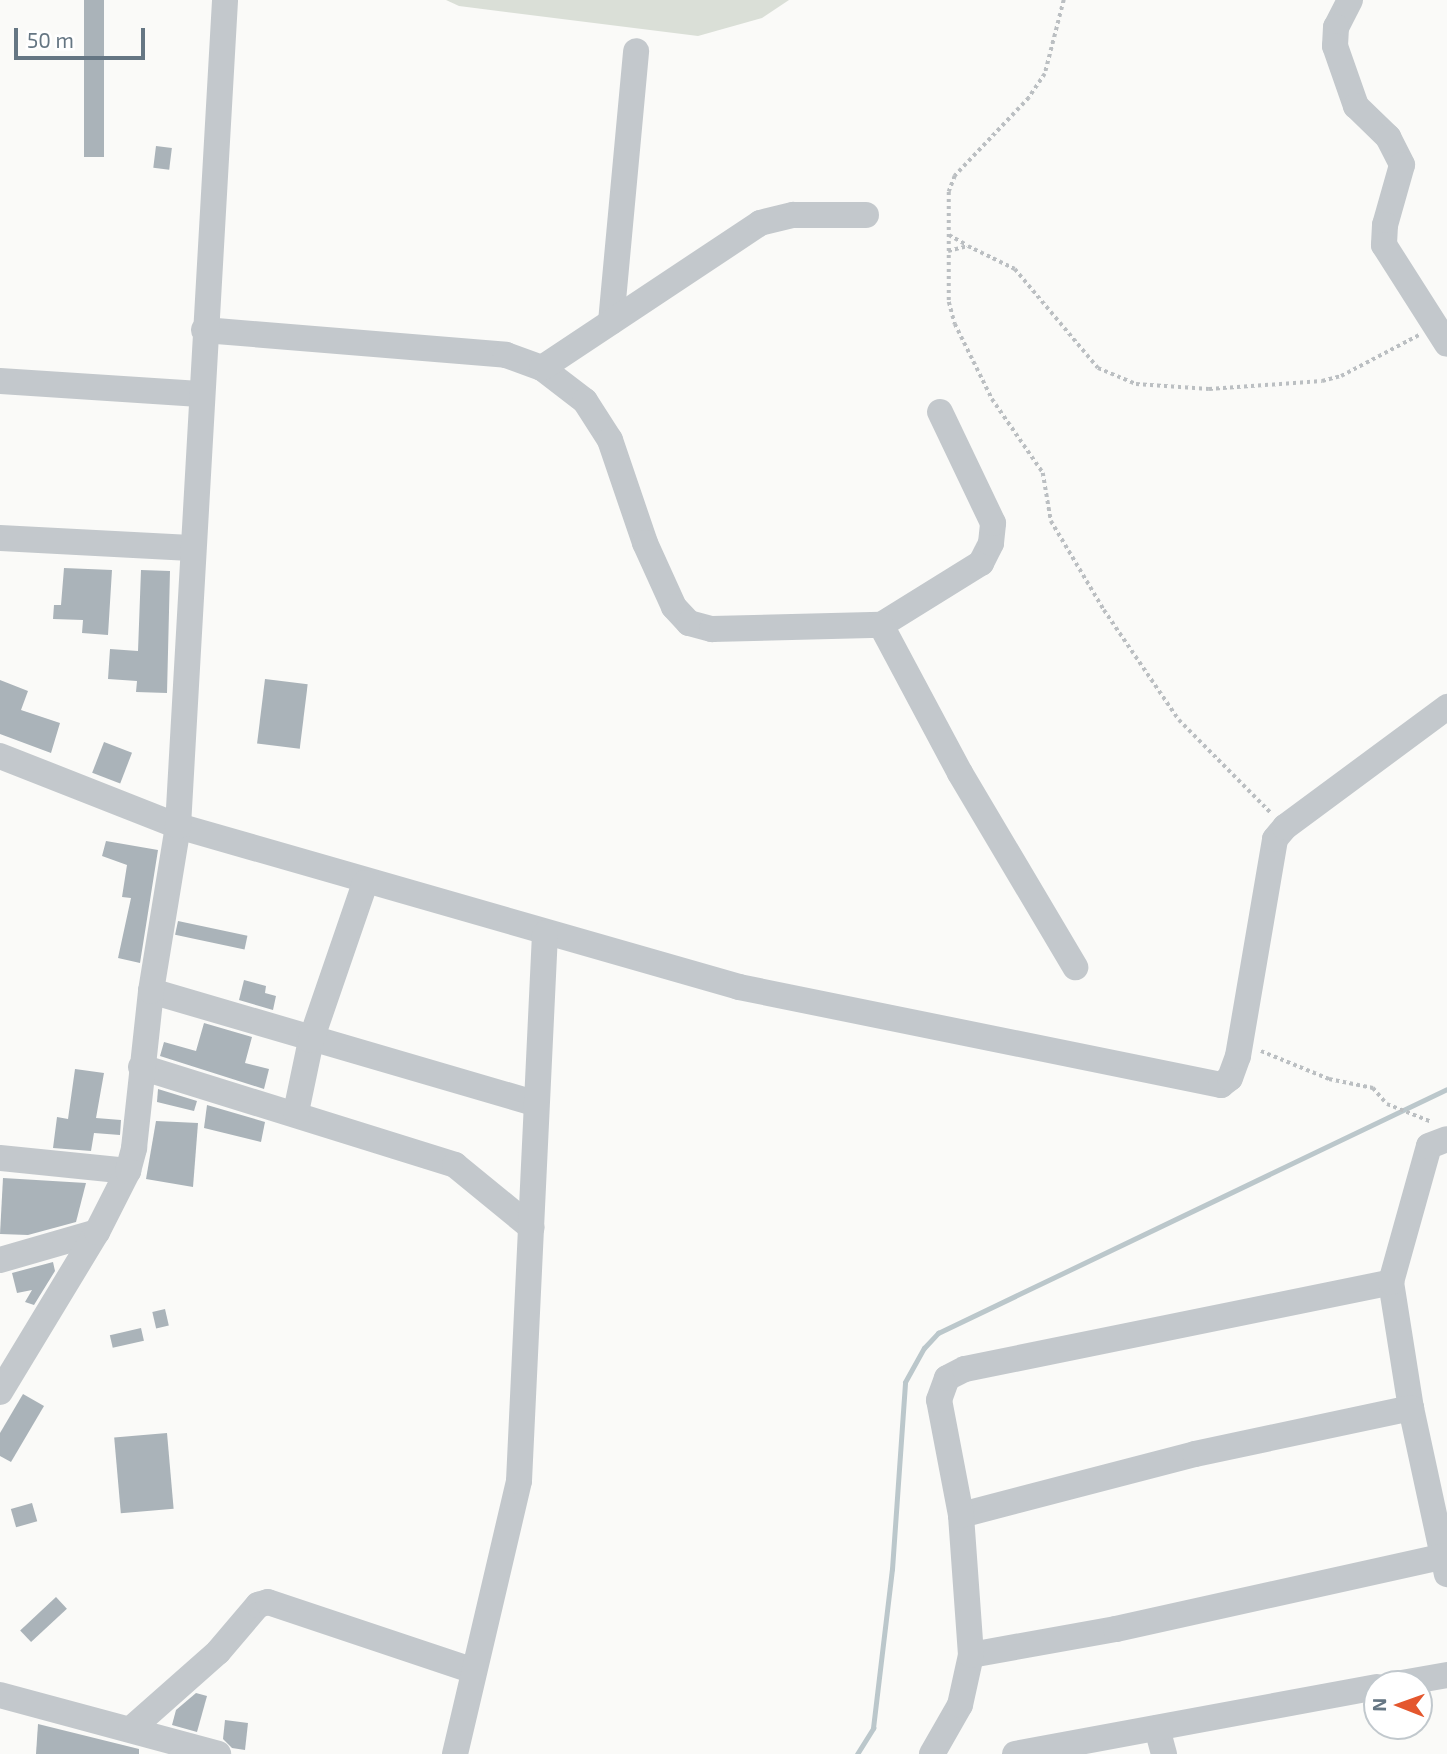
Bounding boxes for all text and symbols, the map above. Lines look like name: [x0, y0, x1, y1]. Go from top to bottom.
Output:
scale bar: [18, 14, 149, 58]
text: 50 m: [27, 27, 74, 52]
north arrow: [1363, 1670, 1433, 1740]
text: N: [1367, 1698, 1390, 1712]

